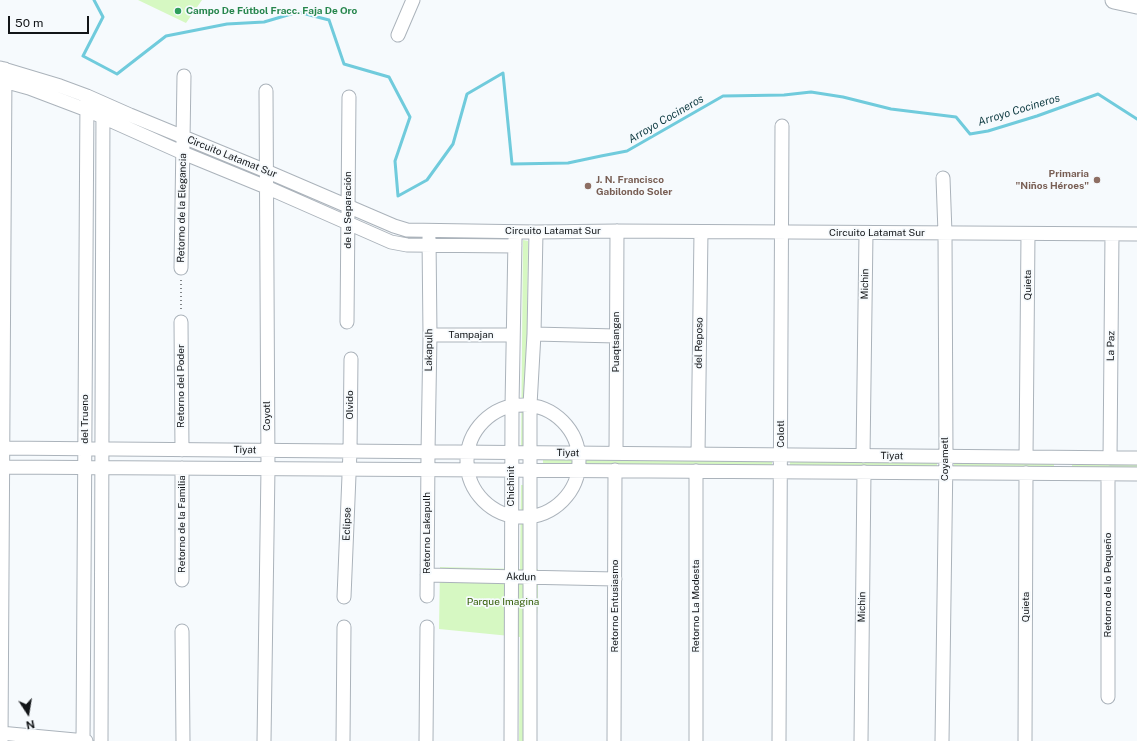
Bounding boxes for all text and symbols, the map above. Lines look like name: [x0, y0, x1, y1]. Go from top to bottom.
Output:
place label: Campo De Fútbol Fracc. Faja De Oro: [186, 5, 357, 17]
marker: Campo De Fútbol Fracc. Faja De Oro: [173, 6, 183, 16]
scale bar: [10, 8, 91, 34]
text: 50 m: [15, 16, 43, 30]
water label: Arroyo Cocineros: [976, 91, 1062, 129]
water label: Arroyo Cocineros: [626, 92, 706, 146]
street label: Circuito Latamat Sur: [185, 133, 279, 181]
street label: Retorno de la Elegancia: [175, 153, 189, 263]
place label: Primaria "Niños Héroes": [1016, 168, 1089, 192]
street label: de la Separación: [342, 171, 354, 249]
place label: J. N. Francisco Gabilondo Soler: [596, 174, 672, 198]
marker: Primaria "Niños Héroes": [1092, 175, 1102, 185]
marker: J. N. Francisco Gabilondo Soler: [583, 181, 593, 191]
street label: Circuito Latamat Sur: [505, 225, 601, 237]
street label: Circuito Latamat Sur: [829, 227, 925, 239]
street label: Michin: [859, 269, 871, 299]
street label: Quieta: [1022, 270, 1034, 300]
street label: Puaqtsangan: [610, 311, 622, 373]
street label: del Reposo: [693, 317, 705, 369]
street label: Lakapulh: [423, 329, 435, 371]
street label: Tampajan: [449, 329, 493, 341]
street label: La Paz: [1105, 331, 1117, 361]
street label: Retorno del Poder: [175, 344, 187, 428]
street label: Olvido: [344, 390, 356, 420]
street label: del Trueno: [79, 394, 91, 444]
street label: Coyotl: [261, 401, 273, 431]
street label: Colotl: [775, 420, 787, 448]
street label: Coyametl: [939, 437, 951, 481]
street label: Tiyat: [233, 444, 257, 456]
street label: Tiyat: [556, 447, 580, 459]
street label: Tiyat: [880, 450, 904, 462]
street label: Chichinit: [505, 466, 517, 506]
street label: Retorno de la Familia: [176, 475, 188, 573]
street label: Retorno Lakapulh: [421, 492, 433, 574]
street label: Eclipse: [340, 507, 354, 541]
street label: Retorno de lo Pequeño: [1102, 533, 1114, 637]
street label: Retorno La Modesta: [690, 559, 702, 653]
street label: Retorno Entusiasmo: [609, 560, 621, 652]
street label: Akdun: [506, 571, 536, 583]
street label: Michin: [856, 592, 868, 622]
street label: Quieta: [1020, 592, 1032, 622]
park label: Parque Imagina: [467, 596, 539, 608]
north arrow: [8, 693, 48, 733]
text: N: [25, 718, 36, 732]

